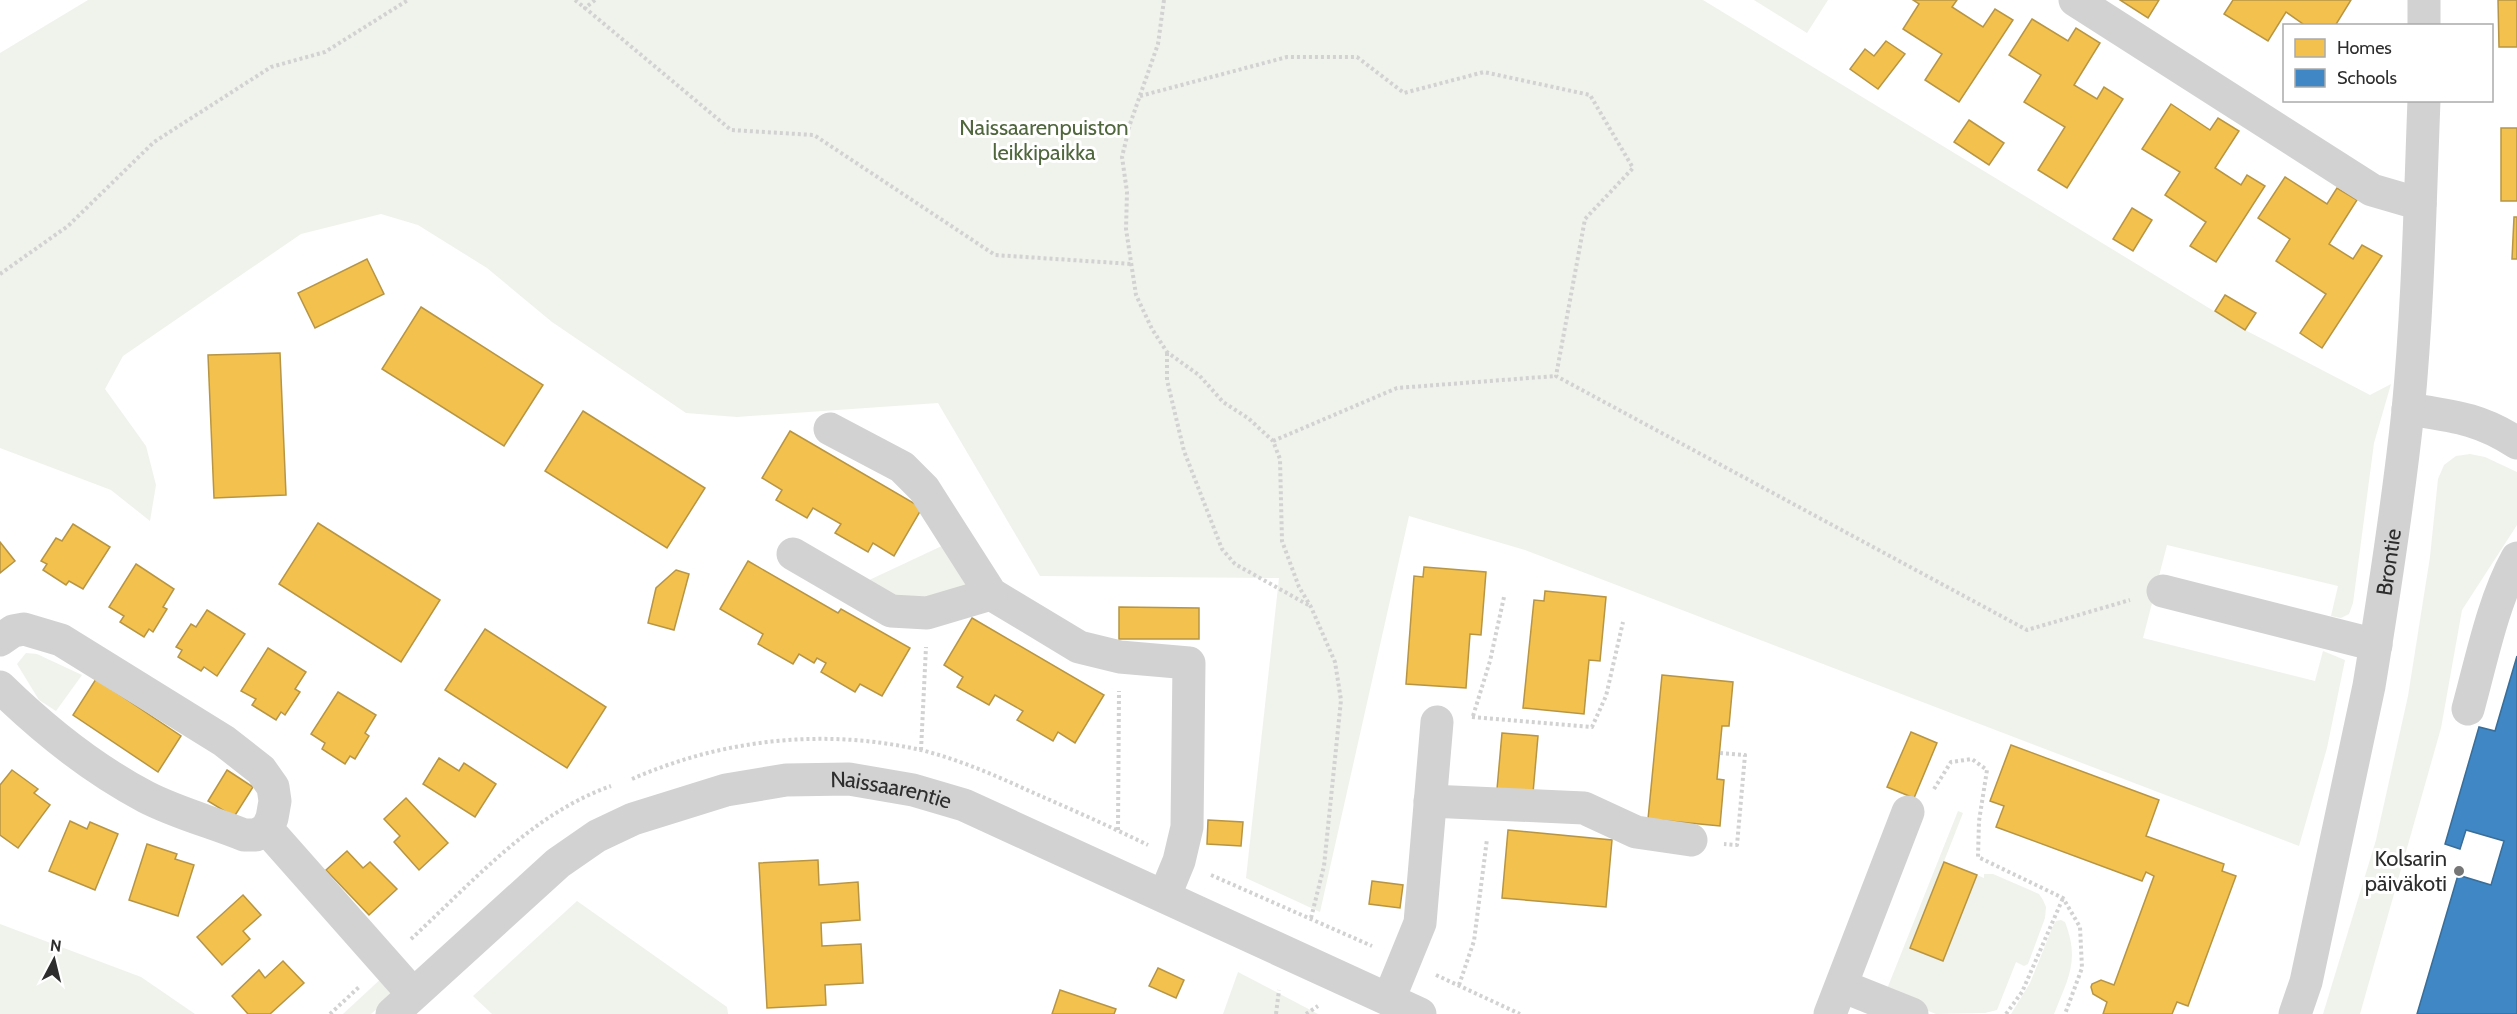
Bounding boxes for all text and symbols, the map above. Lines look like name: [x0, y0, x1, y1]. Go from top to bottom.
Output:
legend: [2283, 24, 2493, 102]
text: Homes: [2337, 37, 2392, 59]
text: Schools: [2337, 67, 2397, 89]
park label: Naissaarenpuiston leikkipaikka: [959, 114, 1129, 166]
street label: Brontie: [2370, 527, 2407, 597]
street label: Naissaarentie: [830, 765, 955, 814]
place label: Kolsarin päiväkoti: [2365, 845, 2447, 897]
marker: Kolsarin päiväkoti: [2452, 864, 2466, 878]
north arrow: [24, 930, 84, 990]
text: N: [49, 935, 63, 956]

